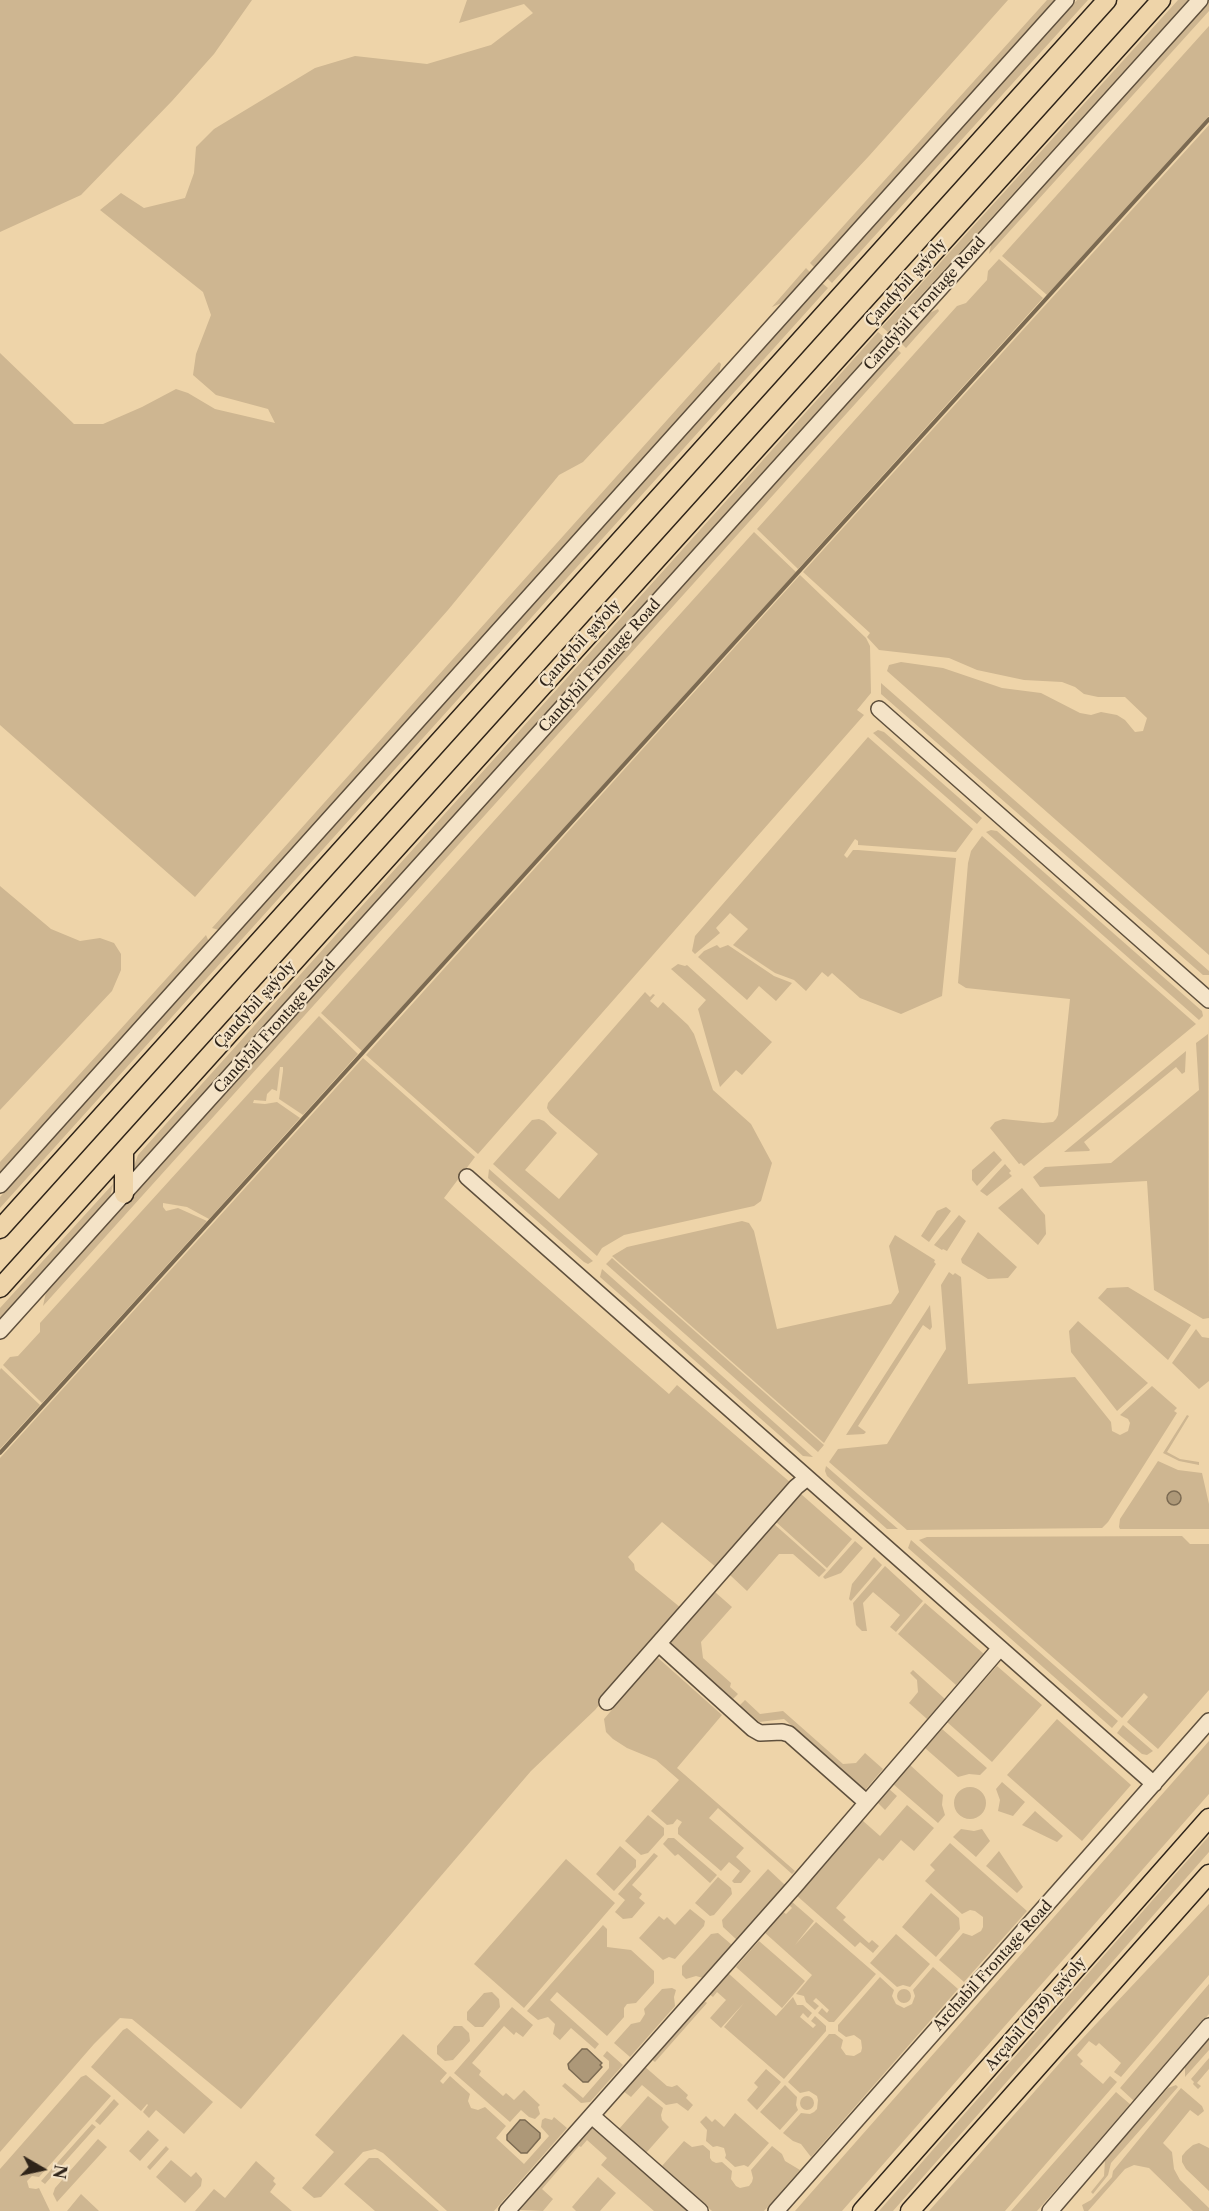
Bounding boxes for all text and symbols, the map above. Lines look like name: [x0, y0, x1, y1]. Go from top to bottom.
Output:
street label: Candybil Frontage Road: [860, 234, 990, 374]
street label: Çandybil şaýoly: [862, 235, 950, 331]
street label: Candybil Frontage Road: [535, 596, 665, 736]
street label: Çandybil şaýoly: [536, 596, 624, 692]
street label: Candybil Frontage Road: [210, 957, 340, 1097]
street label: Çandybil şaýoly: [211, 957, 299, 1053]
street label: Archabil Frontage Road: [930, 1897, 1056, 2035]
street label: Arçabil (1939) şaýoly: [982, 1954, 1090, 2074]
north arrow: [12, 2139, 72, 2199]
text: N: [49, 2163, 71, 2180]

